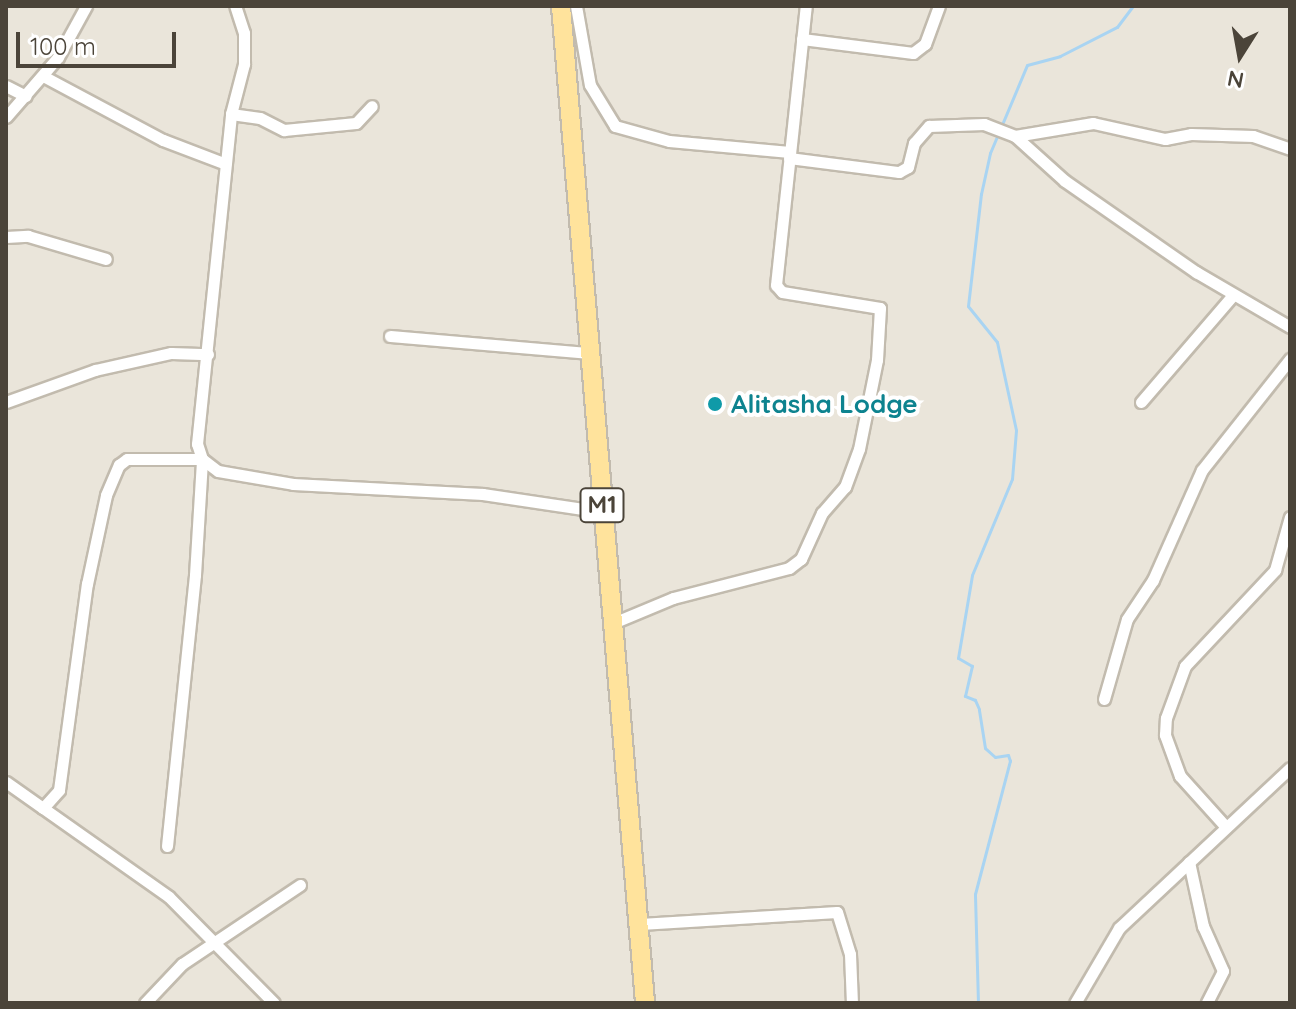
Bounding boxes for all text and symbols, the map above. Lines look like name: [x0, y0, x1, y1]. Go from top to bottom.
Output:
scale bar: [20, 16, 180, 66]
north arrow: [1200, 16, 1280, 96]
text: 100 m: [30, 31, 96, 61]
text: N: [1225, 64, 1246, 95]
place label: Alitasha Lodge: [731, 388, 918, 420]
marker: Alitasha Lodge: [706, 395, 724, 413]
road number: M1: [578, 485, 626, 525]

